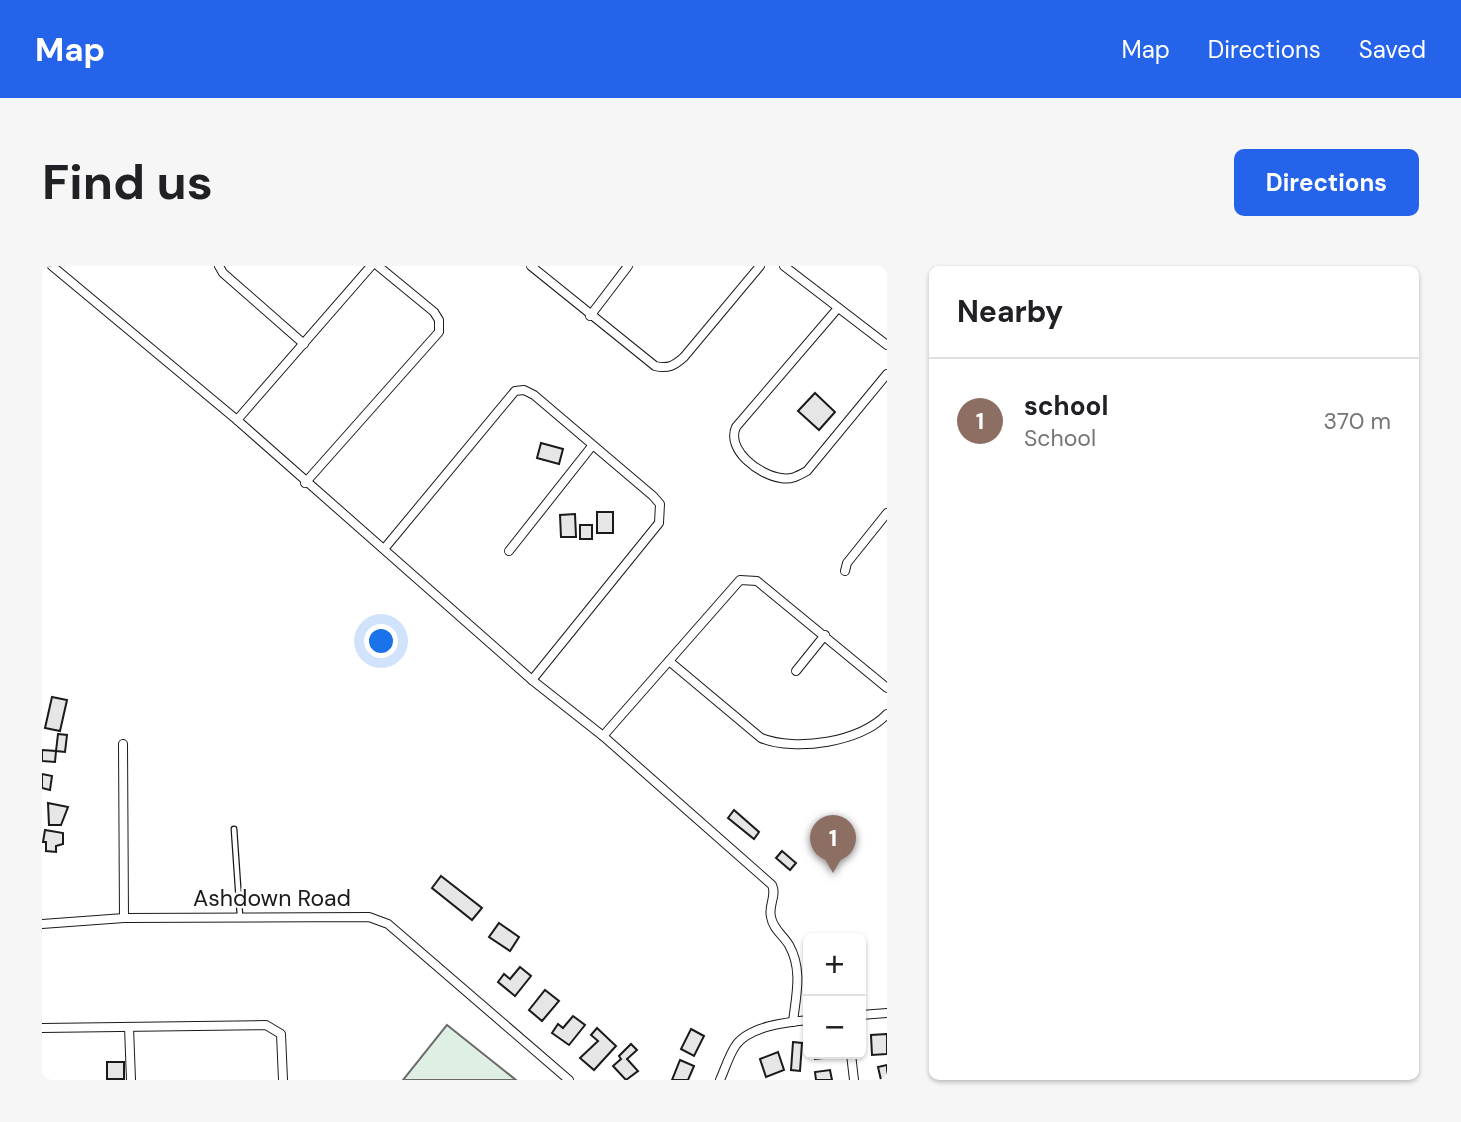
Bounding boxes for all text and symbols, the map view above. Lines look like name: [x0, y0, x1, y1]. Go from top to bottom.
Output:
text: Map: [35, 28, 105, 71]
text: Map: [1122, 34, 1170, 65]
text: Directions: [1208, 34, 1321, 65]
text: Saved: [1359, 34, 1426, 65]
button: Directions: [1234, 149, 1419, 216]
text: Find us: [42, 150, 213, 214]
text: Nearby: [957, 292, 1063, 331]
text: school: [1024, 389, 1108, 423]
text: 1: [976, 406, 984, 436]
text: 370 m: [1323, 406, 1391, 436]
text: School: [1024, 423, 1096, 453]
your location: [364, 624, 398, 658]
pin: 1: [810, 815, 856, 873]
street label: Ashdown Road: [193, 883, 351, 913]
map controls: [803, 933, 866, 1059]
button: +: [803, 933, 866, 996]
button: −: [803, 996, 866, 1059]

